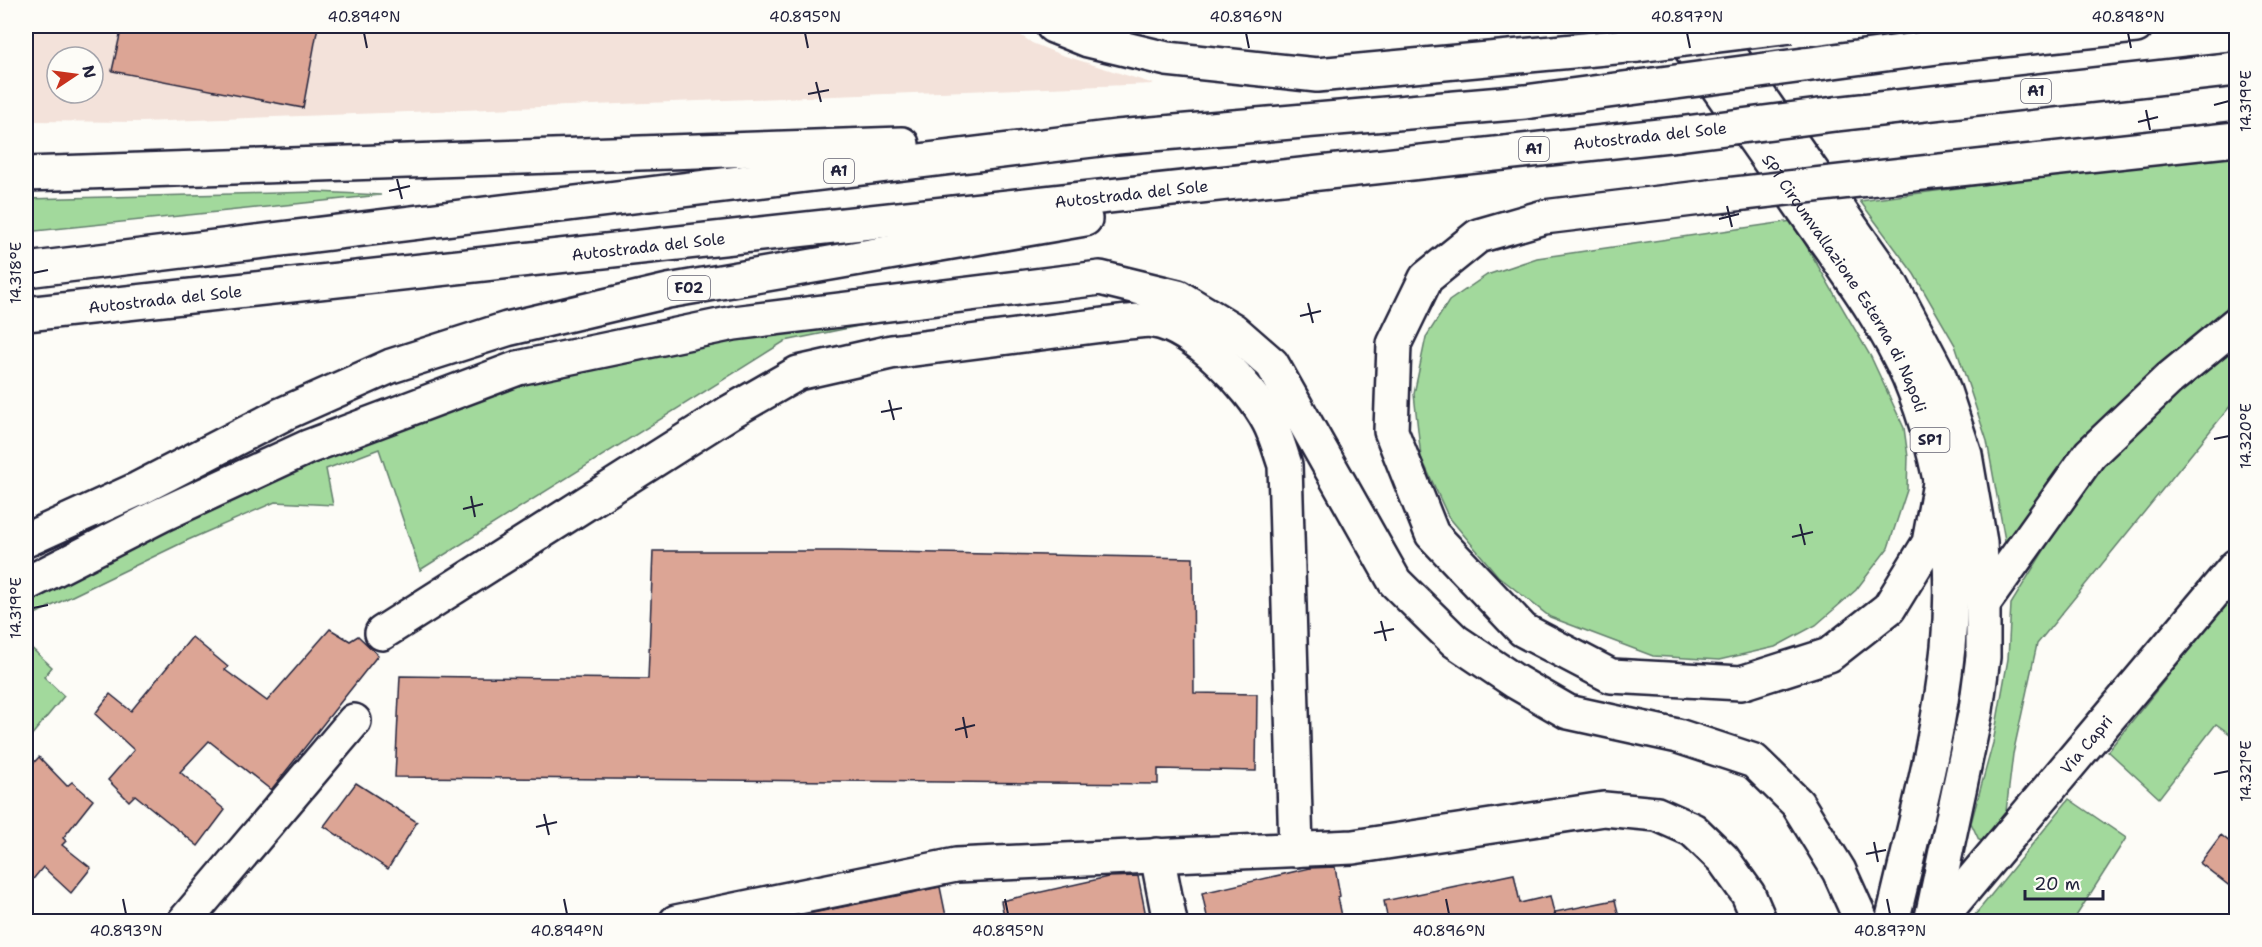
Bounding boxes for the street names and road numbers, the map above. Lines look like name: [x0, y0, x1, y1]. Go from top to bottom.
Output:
road number: A1: [2021, 79, 2051, 103]
street label: Autostrada del Sole: [1572, 117, 1728, 155]
road number: A1: [1519, 137, 1549, 161]
street label: SP1 Circumvallazione Esterna di Napoli: [1758, 150, 1932, 415]
road number: A1: [824, 159, 854, 183]
street label: Autostrada del Sole: [1054, 175, 1209, 212]
street label: Autostrada del Sole: [570, 227, 726, 265]
road number: F02: [668, 276, 710, 300]
street label: Autostrada del Sole: [87, 280, 243, 318]
road number: SP1: [1910, 428, 1950, 452]
street label: Via Capri: [2056, 711, 2117, 778]

